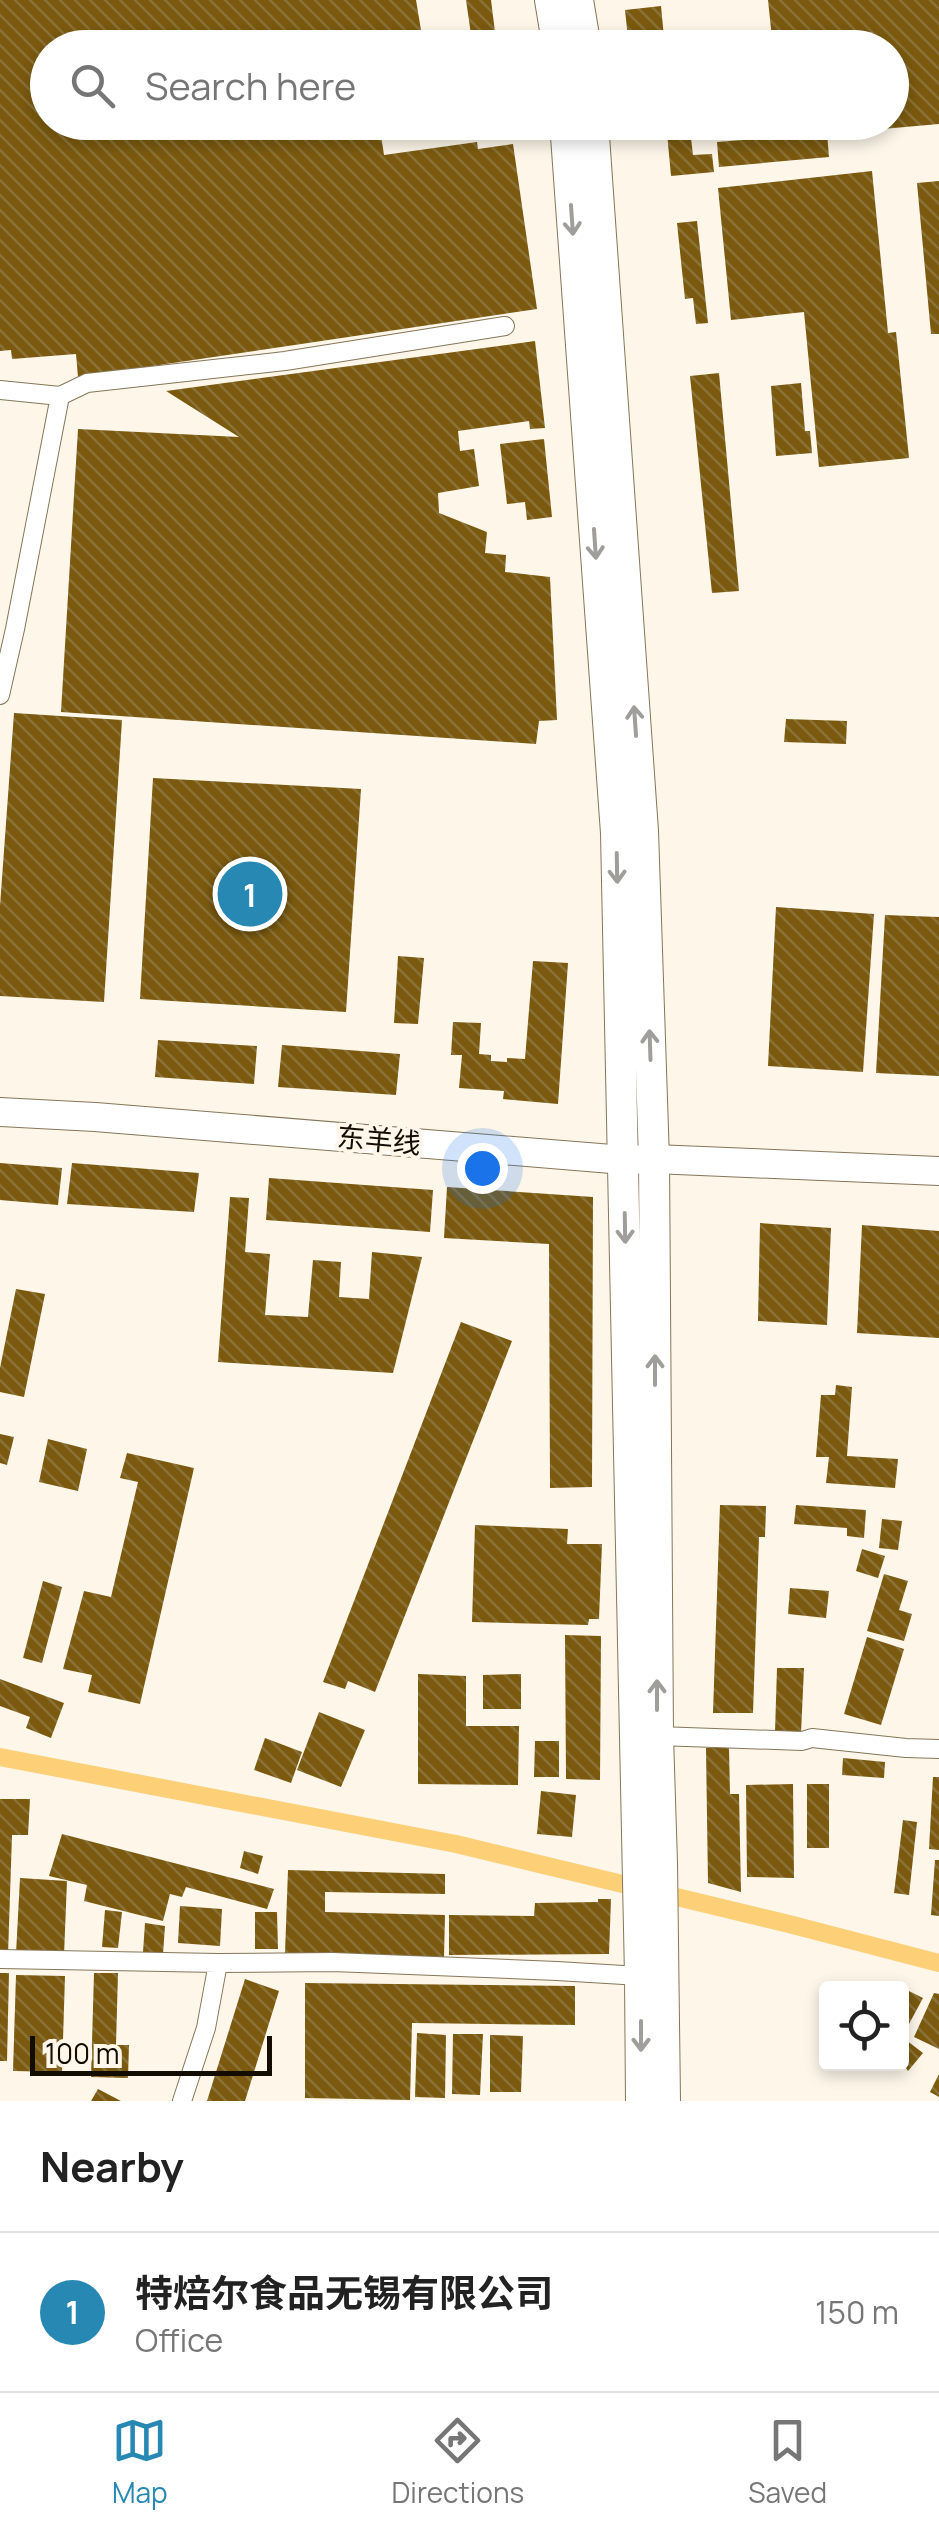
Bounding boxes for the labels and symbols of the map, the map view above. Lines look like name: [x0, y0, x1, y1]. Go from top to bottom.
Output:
one-way arrow: [563, 203, 582, 235]
one-way arrow: [586, 527, 605, 559]
one-way arrow: [625, 705, 644, 737]
one-way arrow: [607, 852, 626, 884]
pin: 1: [218, 856, 282, 932]
one-way arrow: [641, 1030, 660, 1062]
street label: 东羊线: [336, 1116, 423, 1162]
your location: [457, 1143, 508, 1194]
one-way arrow: [616, 1212, 635, 1244]
one-way arrow: [646, 1355, 665, 1387]
one-way arrow: [648, 1680, 666, 1712]
one-way arrow: [632, 2020, 650, 2052]
scale bar: [30, 2031, 272, 2076]

